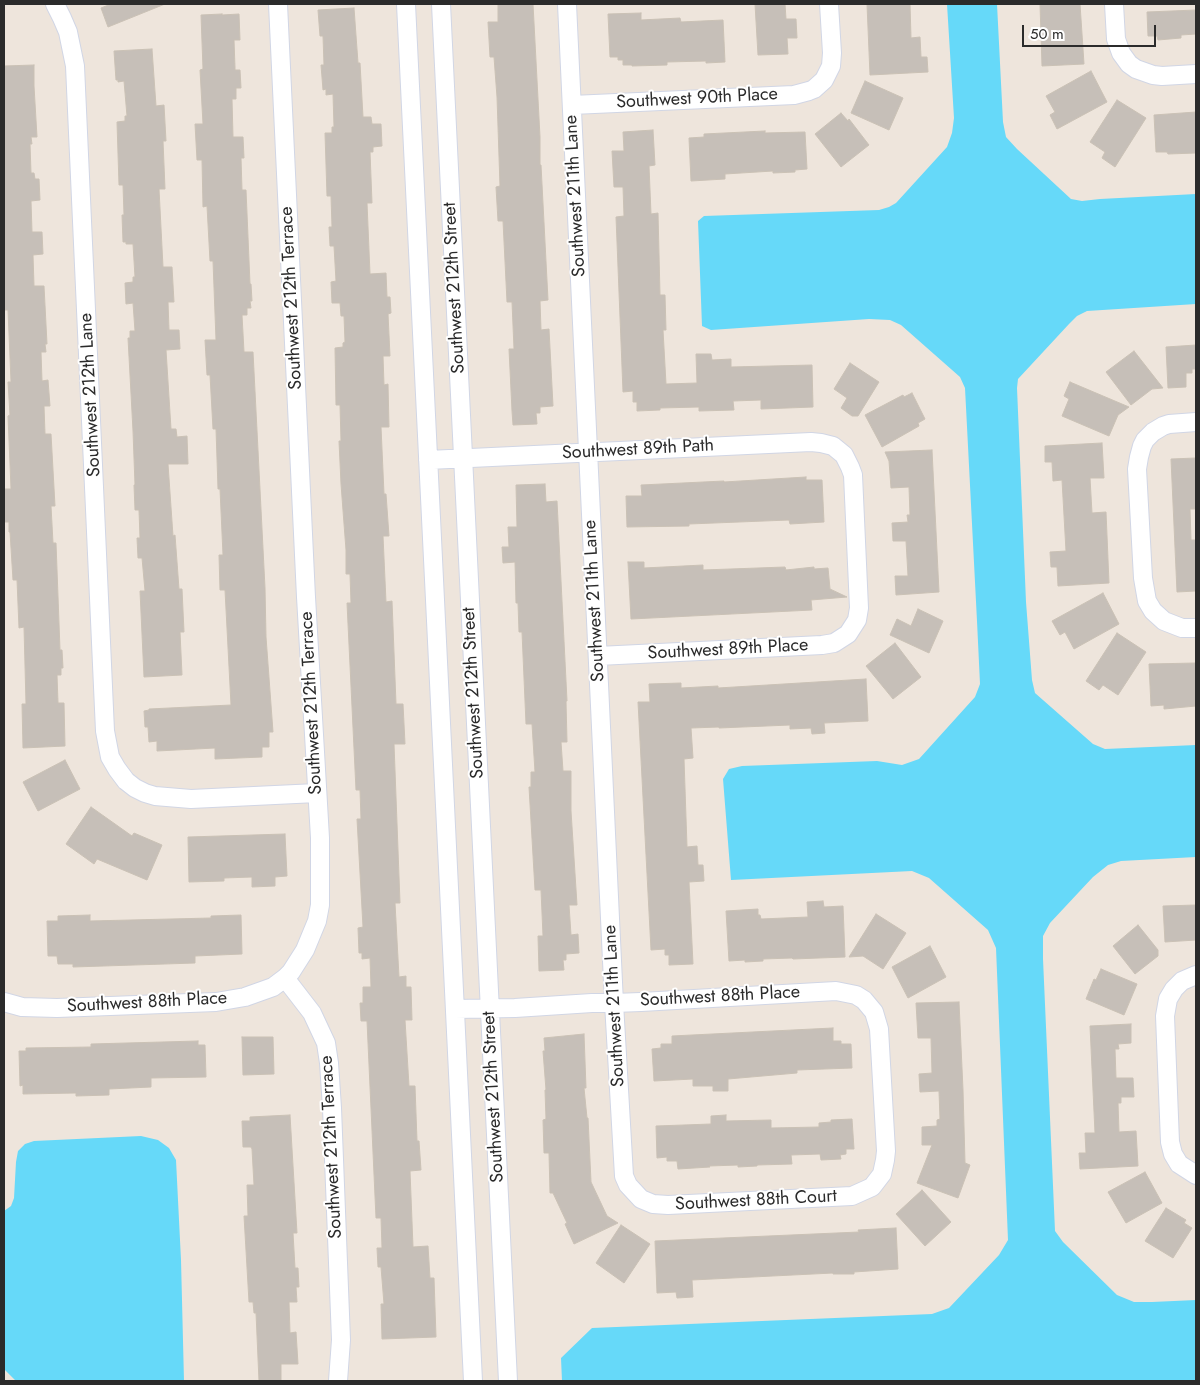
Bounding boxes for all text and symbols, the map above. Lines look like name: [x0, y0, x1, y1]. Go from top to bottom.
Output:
scale bar: [1025, 15, 1159, 47]
text: 50 m: [1030, 23, 1064, 45]
street label: Southwest 90th Place: [616, 84, 778, 114]
street label: Southwest 211th Lane: [561, 114, 591, 278]
street label: Southwest 212th Street: [440, 202, 470, 374]
street label: Southwest 212th Terrace: [276, 206, 308, 390]
street label: Southwest 212th Lane: [76, 312, 106, 478]
street label: Southwest 89th Path: [561, 435, 715, 465]
street label: Southwest 211th Lane: [580, 519, 610, 683]
street label: Southwest 212th Street: [459, 607, 489, 779]
street label: Southwest 212th Terrace: [296, 611, 328, 795]
street label: Southwest 89th Place: [647, 635, 809, 665]
street label: Southwest 211th Lane: [600, 924, 630, 1088]
street label: Southwest 88th Place: [639, 982, 801, 1012]
street label: Southwest 88th Place: [66, 988, 228, 1018]
street label: Southwest 212th Street: [479, 1011, 509, 1183]
street label: Southwest 212th Terrace: [316, 1055, 348, 1239]
street label: Southwest 88th Court: [675, 1186, 837, 1216]

